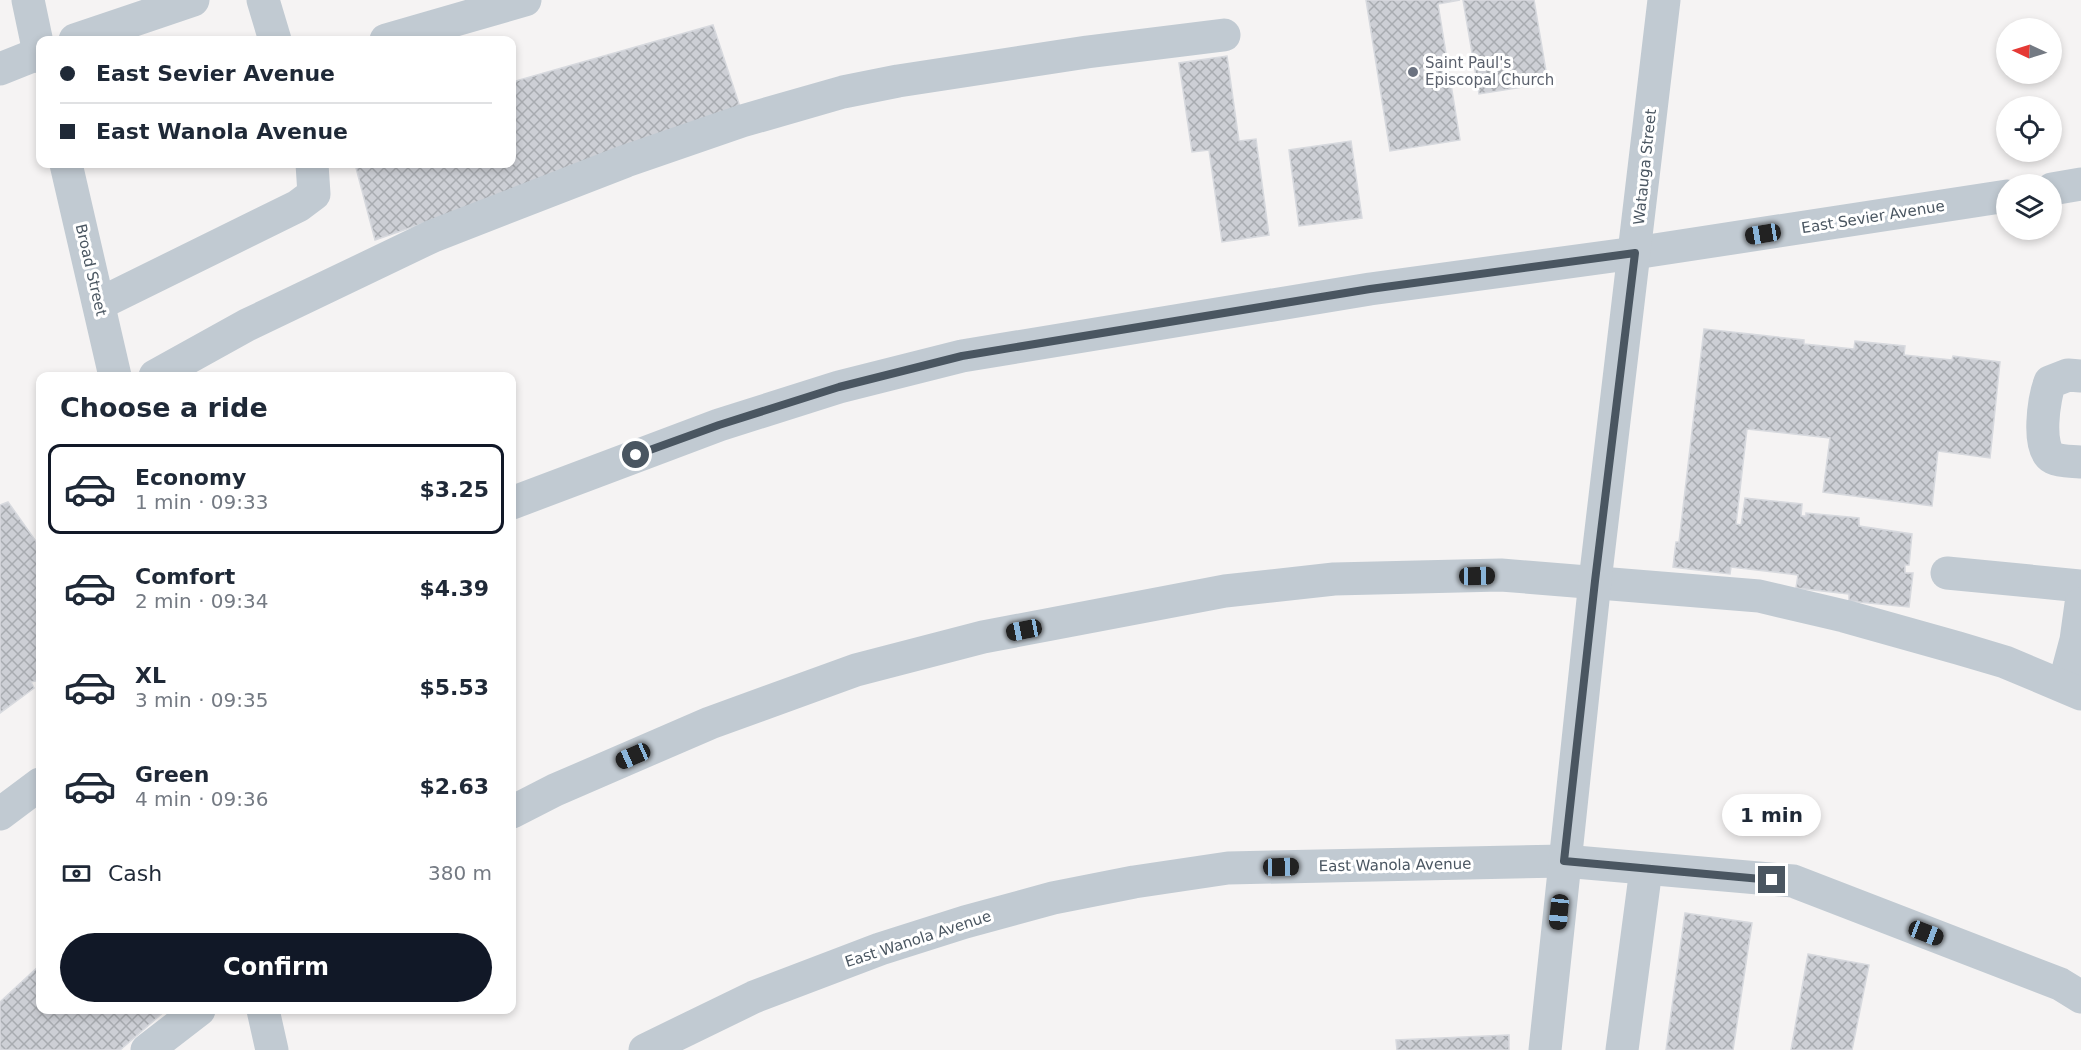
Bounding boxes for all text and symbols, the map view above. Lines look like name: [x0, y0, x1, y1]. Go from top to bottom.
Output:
north arrow: [1996, 18, 2062, 84]
map controls: [1996, 18, 2062, 240]
place label: Saint Paul's Episcopal Church: [1425, 54, 1554, 89]
text: East Sevier Avenue: [96, 61, 335, 86]
marker: Saint Paul's Episcopal Church: [1406, 65, 1420, 79]
button: locate: [1996, 96, 2062, 162]
street label: Watauga Street: [1630, 108, 1660, 226]
text: East Wanola Avenue: [96, 119, 348, 144]
button: layers: [1996, 174, 2062, 240]
street label: East Sevier Avenue: [1800, 197, 1946, 237]
street label: Broad Street: [72, 222, 110, 318]
car: [1744, 222, 1782, 246]
text: Choose a ride: [60, 392, 268, 423]
route start: [622, 441, 649, 468]
icon: car: [63, 462, 117, 516]
text: Economy: [135, 465, 246, 490]
text: $3.25: [419, 477, 489, 502]
text: 1 min · 09:33: [135, 490, 269, 514]
icon: car: [63, 561, 117, 615]
text: Comfort: [135, 564, 235, 589]
car: [1459, 567, 1495, 585]
text: $4.39: [419, 576, 489, 601]
text: 2 min · 09:34: [135, 589, 269, 613]
car: [1005, 618, 1043, 642]
icon: car: [63, 660, 117, 714]
text: XL: [135, 663, 166, 688]
text: $5.53: [419, 675, 489, 700]
text: 3 min · 09:35: [135, 688, 269, 712]
car: [613, 740, 653, 772]
icon: car: [63, 759, 117, 813]
text: Green: [135, 762, 209, 787]
text: $2.63: [419, 774, 489, 799]
text: 4 min · 09:36: [135, 787, 269, 811]
callout: 1 min: [1722, 793, 1822, 835]
text: 1 min: [1740, 803, 1803, 827]
street label: East Wanola Avenue: [1318, 855, 1472, 875]
icon: cash: [60, 857, 93, 890]
car: [1263, 858, 1299, 876]
text: Cash: [108, 861, 162, 886]
text: 380 m: [428, 861, 492, 885]
route end: [1758, 866, 1785, 893]
car: [1548, 893, 1570, 931]
street label: East Wanola Avenue: [843, 907, 993, 971]
car: [1906, 918, 1946, 948]
button: Confirm: [60, 933, 492, 1002]

